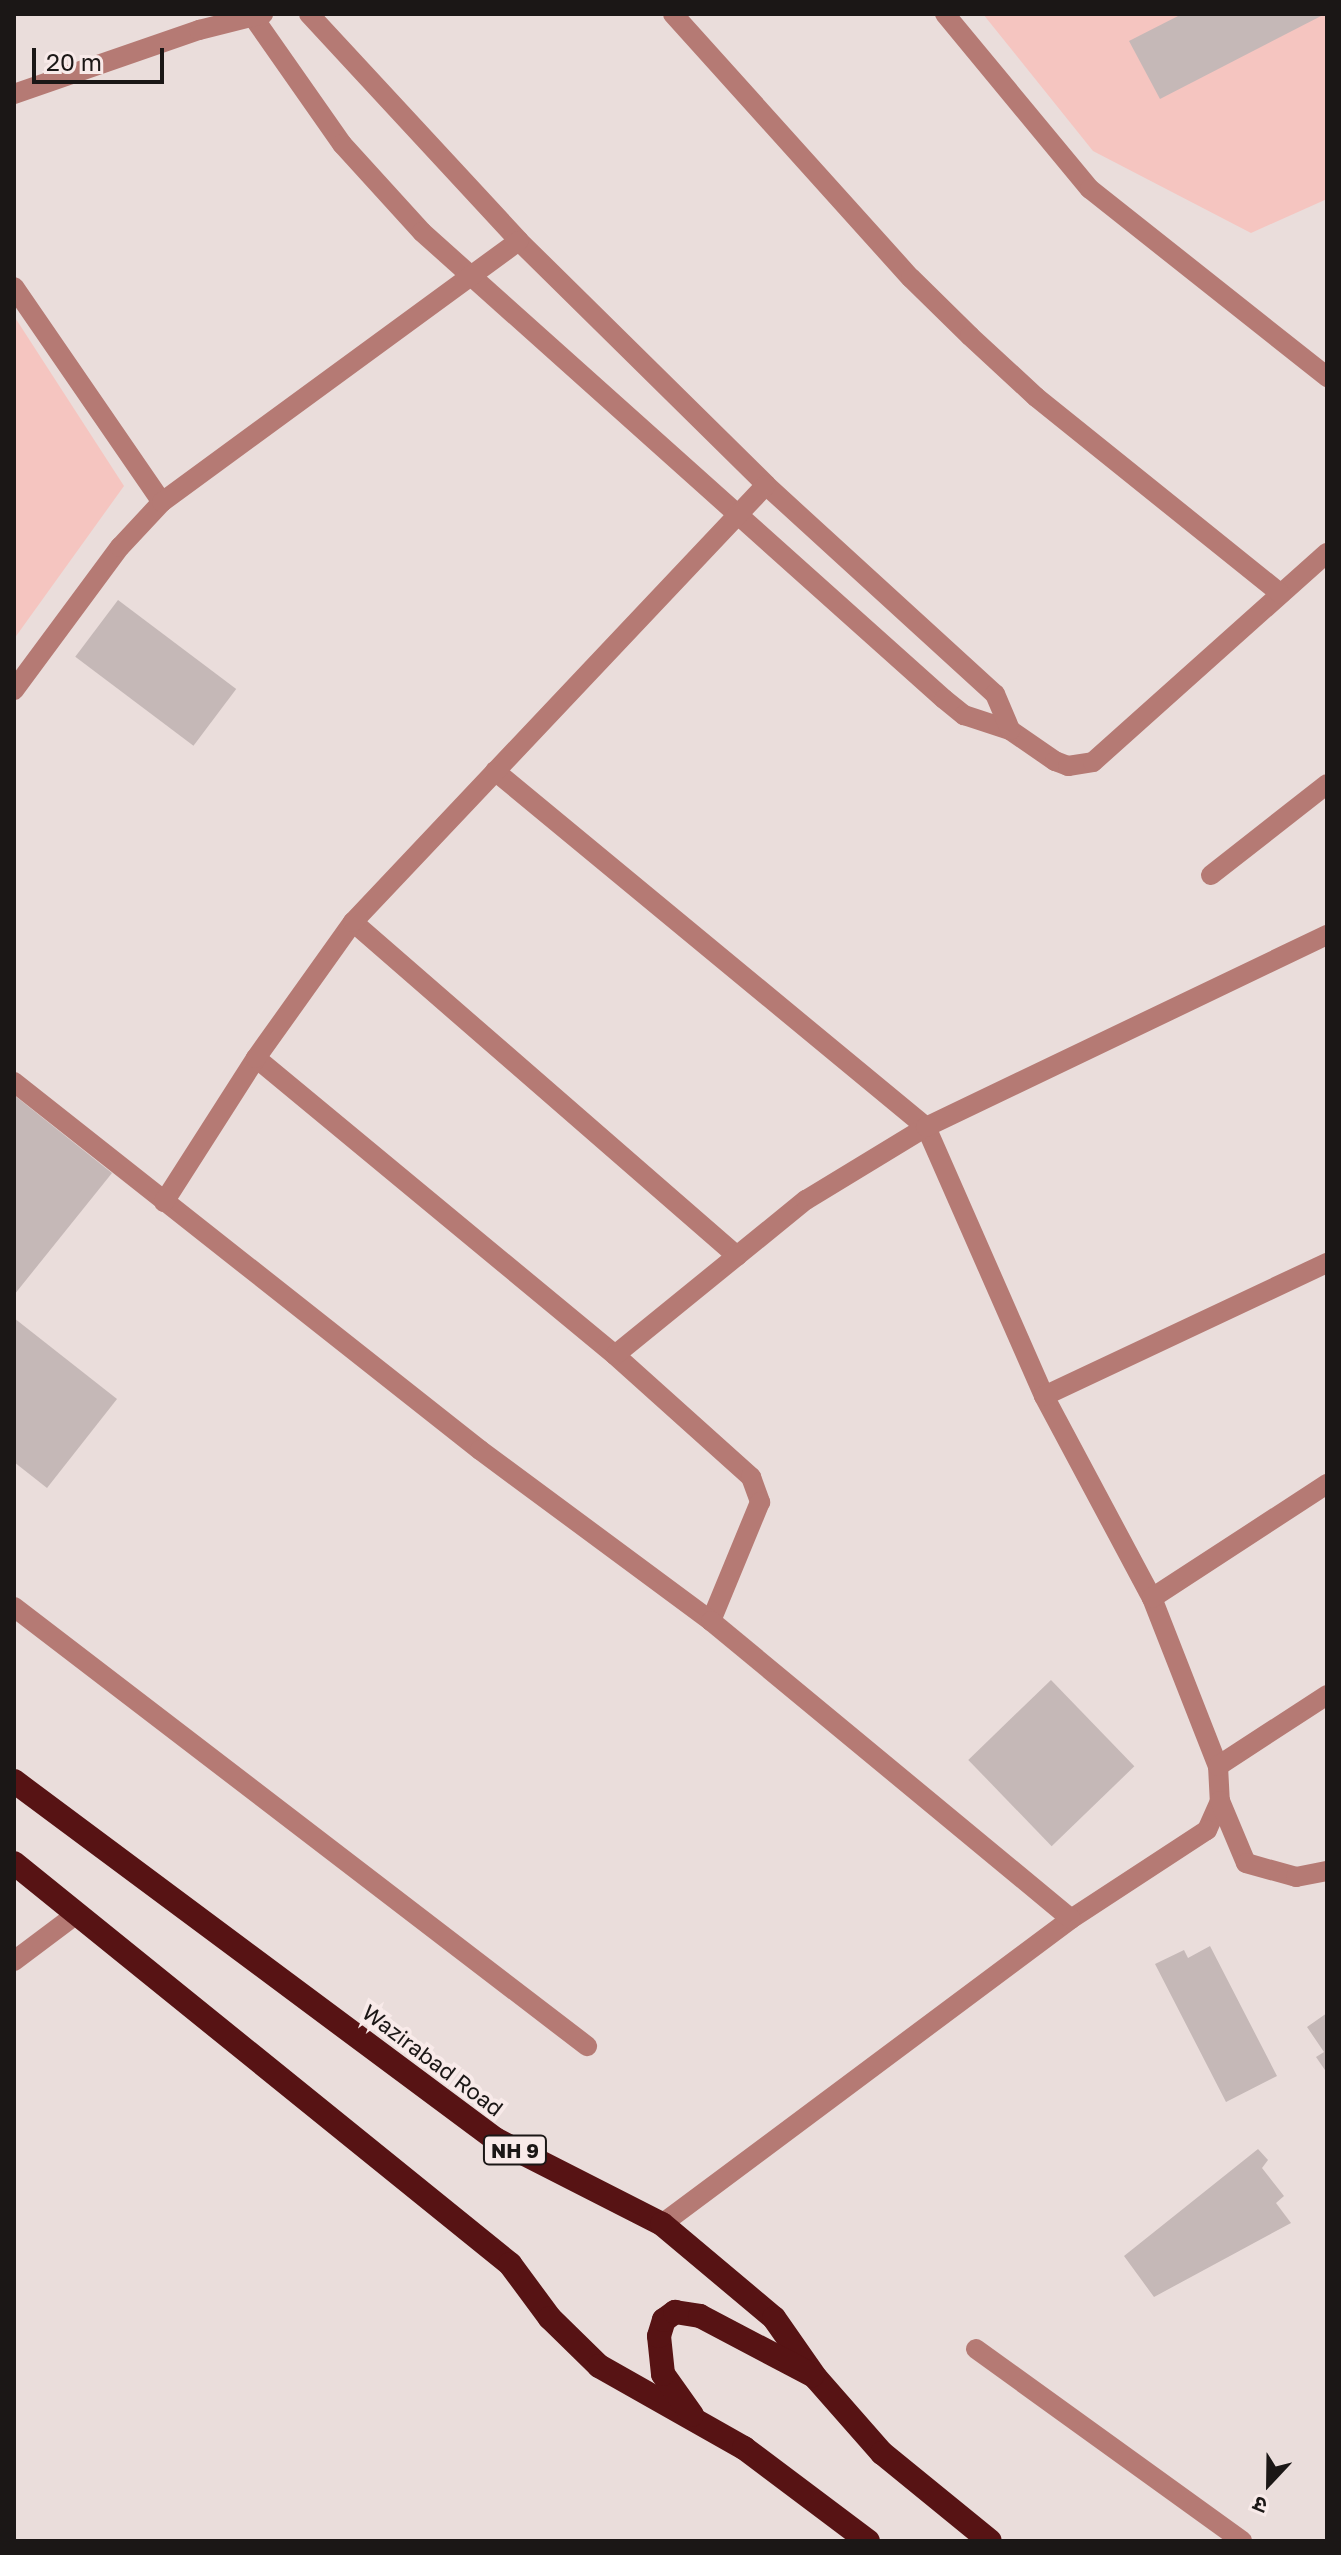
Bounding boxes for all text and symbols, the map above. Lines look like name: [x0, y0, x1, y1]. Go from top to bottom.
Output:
scale bar: [36, 32, 168, 82]
text: 20 m: [46, 47, 102, 76]
street label: Wazirabad Road: [357, 1998, 509, 2122]
road number: NH 9: [481, 2134, 549, 2166]
north arrow: [1229, 2443, 1309, 2523]
text: उ: [1249, 2491, 1271, 2521]

